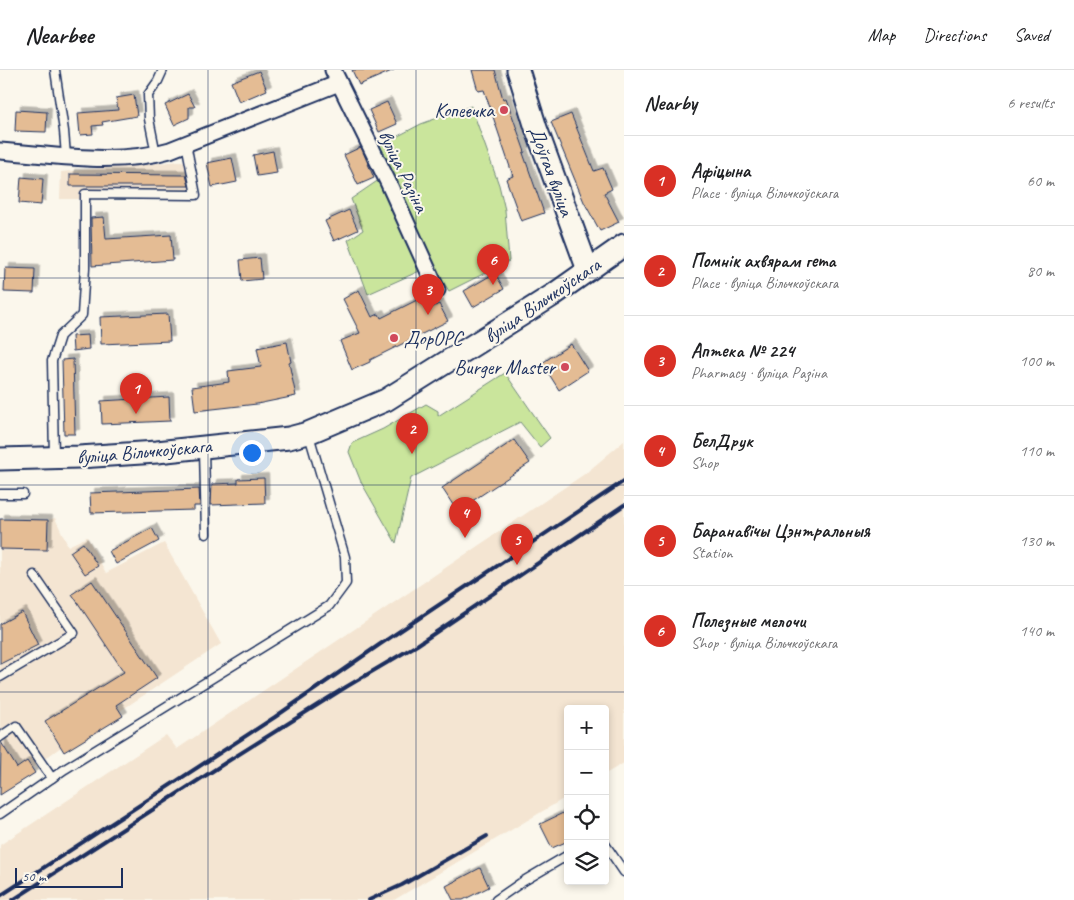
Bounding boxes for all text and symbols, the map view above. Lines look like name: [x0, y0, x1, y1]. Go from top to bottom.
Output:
text: Nearbee: [25, 20, 93, 50]
text: Map: [868, 24, 895, 46]
text: Directions: [923, 24, 986, 46]
text: Saved: [1014, 24, 1049, 46]
text: Nearby: [644, 90, 697, 116]
text: 6 results: [1007, 93, 1054, 113]
place label: Копеечка: [434, 98, 495, 123]
marker: Копеечка: [498, 104, 510, 116]
street label: Доўгая вуліца: [524, 123, 580, 221]
street label: вуліца Разіна: [373, 126, 435, 218]
text: Афіцына: [691, 159, 750, 183]
text: 1: [656, 171, 664, 191]
text: 60 m: [1027, 171, 1054, 191]
text: Place · вуліца Вільчкоўскага: [691, 183, 838, 203]
pin: 6: [477, 244, 509, 285]
text: Помнік ахвярам гета: [691, 249, 836, 273]
street label: вуліца Вільчкоўскага: [479, 251, 607, 349]
text: 2: [656, 261, 664, 281]
text: 80 m: [1027, 261, 1054, 281]
text: Place · вуліца Вільчкоўскага: [691, 273, 838, 293]
pin: 3: [412, 274, 444, 315]
place label: ДорОРС: [404, 326, 464, 351]
marker: ДорОРС: [388, 332, 400, 344]
text: Аптека № 224: [691, 339, 794, 363]
text: 3: [656, 351, 664, 371]
text: 100 m: [1020, 351, 1054, 371]
place label: Burger Master: [455, 355, 557, 380]
marker: Burger Master: [559, 361, 571, 373]
text: Pharmacy · вуліца Разіна: [691, 363, 827, 383]
pin: 1: [120, 373, 152, 414]
pin: 2: [396, 413, 428, 454]
text: БелДрук: [691, 429, 753, 453]
street label: вуліца Вільчкоўскага: [76, 433, 215, 470]
your location: [239, 440, 265, 466]
text: 4: [656, 441, 664, 461]
text: 110 m: [1020, 441, 1054, 461]
text: Shop: [691, 453, 718, 473]
pin: 4: [449, 497, 481, 538]
text: Баранавічы Цэнтральныя: [691, 519, 870, 543]
pin: 5: [501, 524, 533, 565]
text: 5: [657, 531, 663, 551]
text: 130 m: [1020, 531, 1054, 551]
text: Station: [691, 543, 733, 563]
text: Полезные мелочи: [691, 609, 805, 633]
text: 6: [656, 621, 664, 641]
text: 140 m: [1020, 621, 1054, 641]
text: Shop · вуліца Вільчкоўскага: [691, 633, 837, 653]
map controls: [564, 705, 609, 885]
button: +: [564, 705, 609, 750]
button: −: [564, 750, 609, 795]
button: locate: [564, 795, 609, 840]
button: layers: [564, 840, 609, 885]
scale bar: [15, 865, 122, 888]
text: 50 m: [22, 868, 46, 885]

